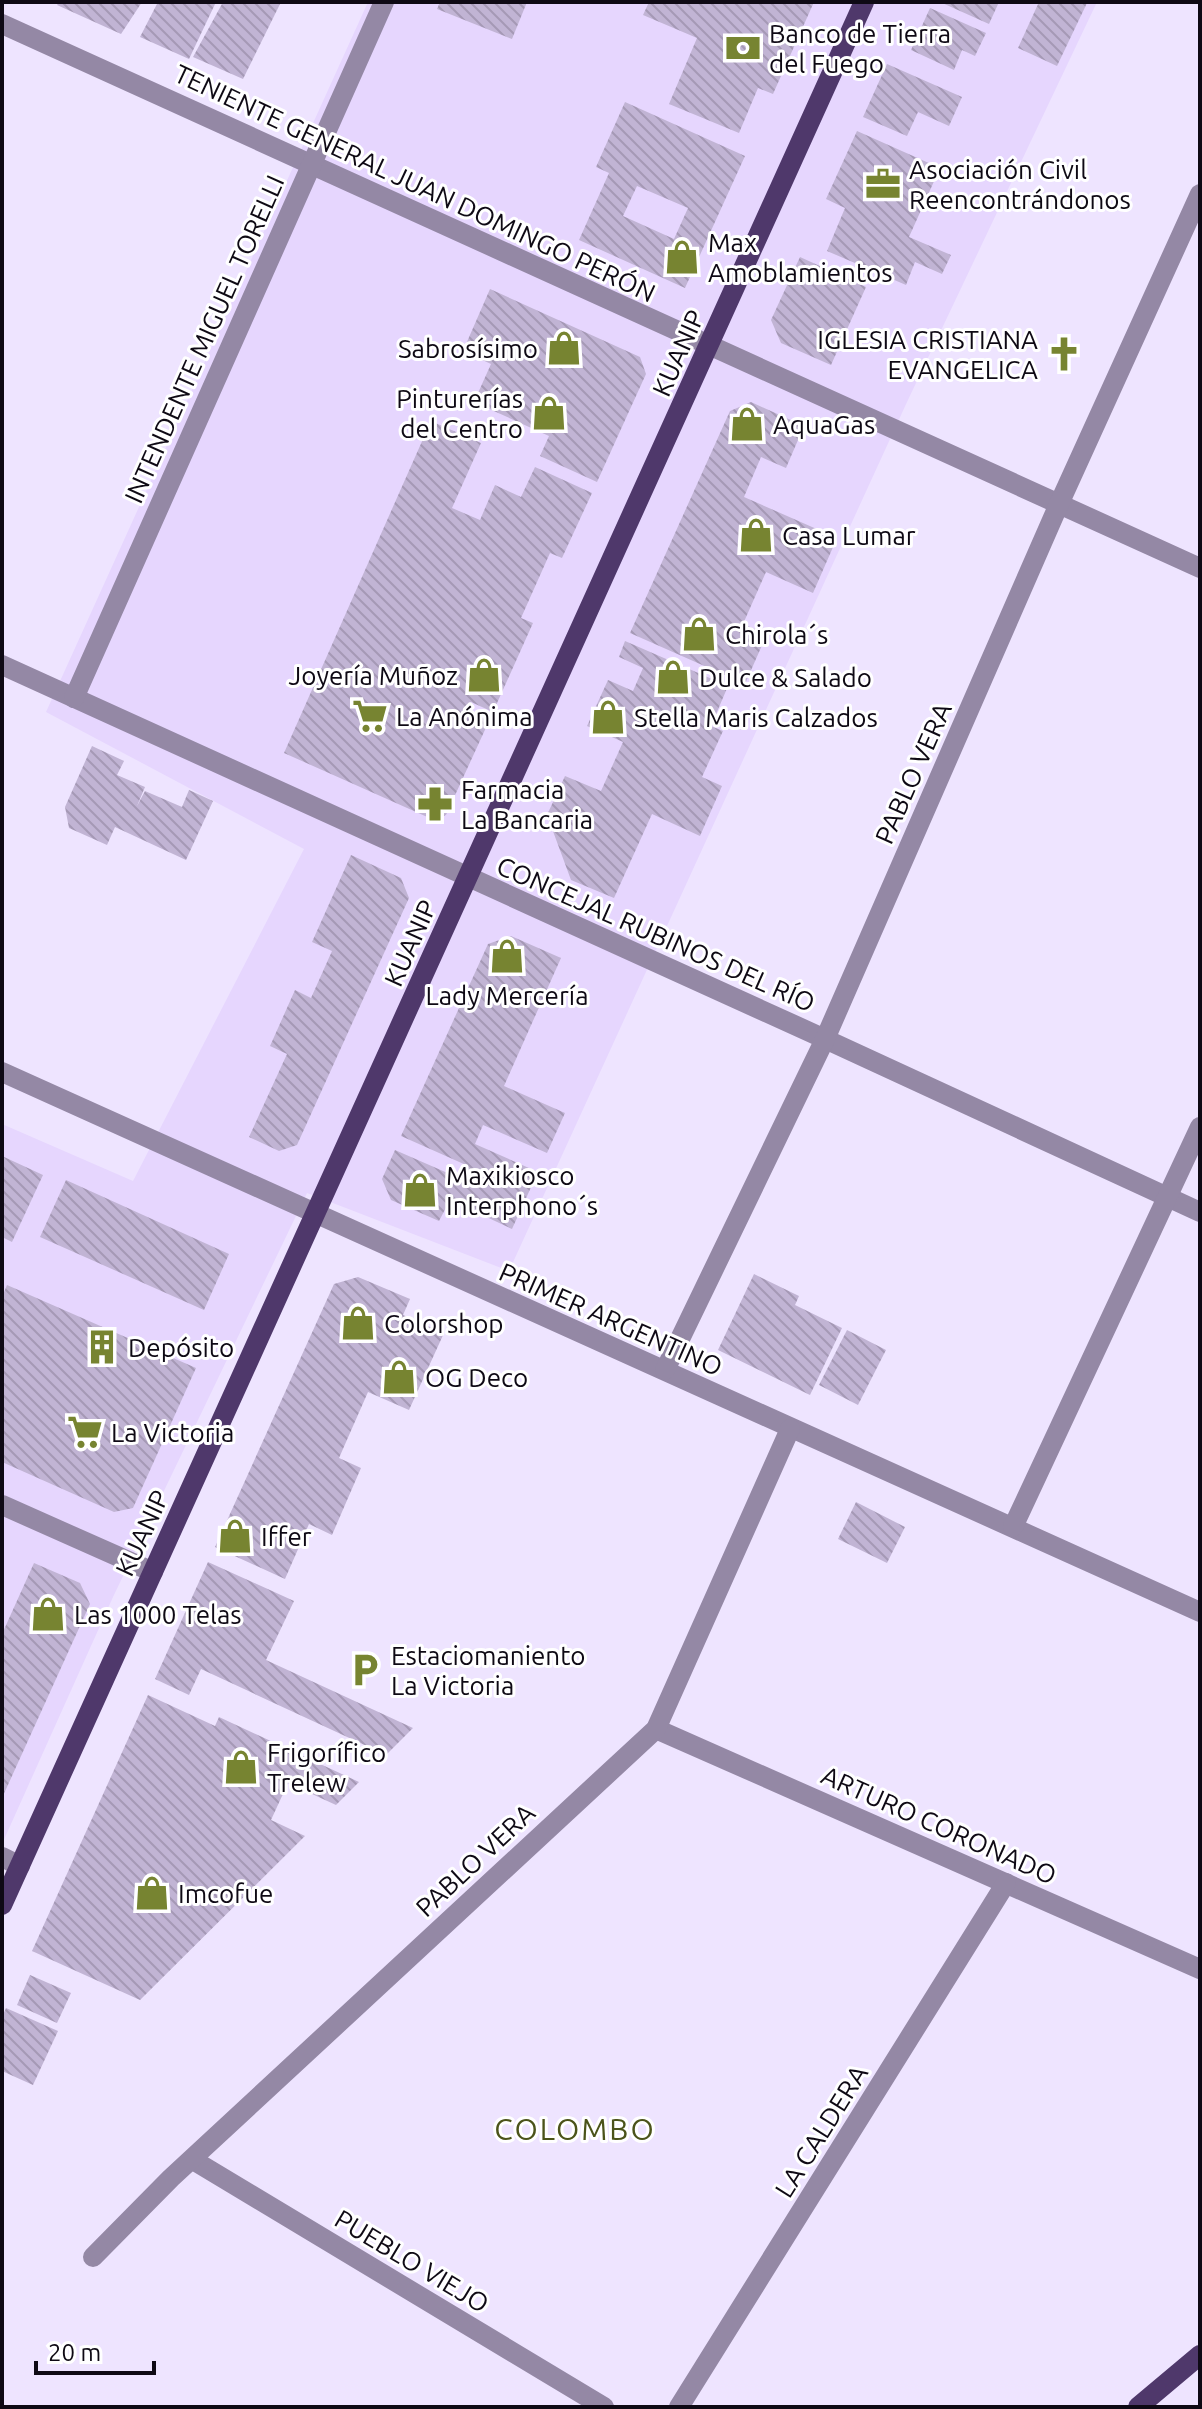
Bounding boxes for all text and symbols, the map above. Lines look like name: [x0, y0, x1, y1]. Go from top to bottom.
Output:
place label: Banco de Tierra del Fuego: [769, 19, 951, 78]
bank icon: Banco de Tierra del Fuego: [724, 29, 762, 67]
street label: TENIENTE GENERAL JUAN DOMINGO PERÓN: [170, 58, 660, 308]
place label: Asociación Civil Reencontrándonos: [909, 155, 1131, 214]
office icon: Asociación Civil Reencontrándonos: [864, 165, 902, 203]
street label: INTENDENTE MIGUEL TORELLI: [118, 171, 290, 507]
place label: Max Amoblamientos: [708, 228, 893, 287]
shop icon: Max Amoblamientos: [663, 238, 701, 276]
street label: KUANIP: [646, 305, 710, 401]
place label: IGLESIA CRISTIANA EVANGELICA: [817, 325, 1038, 384]
shop icon: Sabrosísimo: [545, 329, 583, 367]
place label: Sabrosísimo: [398, 334, 538, 363]
church icon: IGLESIA CRISTIANA EVANGELICA: [1045, 335, 1083, 373]
place label: Pinturerías del Centro: [396, 384, 523, 443]
shop icon: Pinturerías del Centro: [530, 394, 568, 432]
shop icon: AquaGas: [728, 405, 766, 443]
place label: AquaGas: [773, 410, 875, 439]
shop icon: Casa Lumar: [737, 516, 775, 554]
place label: Casa Lumar: [782, 521, 916, 550]
shop icon: Chirola´s: [680, 615, 718, 653]
place label: Chirola´s: [725, 620, 828, 649]
shop icon: Joyería Muñoz: [465, 656, 503, 694]
shop icon: Dulce & Salado: [654, 658, 692, 696]
place label: Joyería Muñoz: [289, 661, 458, 690]
place label: Dulce & Salado: [699, 663, 872, 692]
supermarket icon: La Anónima: [351, 697, 389, 735]
shop icon: Stella Maris Calzados: [589, 698, 627, 736]
street label: PABLO VERA: [869, 698, 957, 848]
place label: La Anónima: [396, 702, 533, 731]
place label: Stella Maris Calzados: [634, 703, 878, 732]
place label: Farmacia La Bancaria: [461, 775, 593, 834]
pharmacy icon: Farmacia La Bancaria: [416, 785, 454, 823]
street label: CONCEJAL RUBINOS DEL RÍO: [493, 850, 820, 1017]
street label: KUANIP: [378, 895, 442, 991]
shop icon: Lady Mercería: [488, 937, 526, 975]
place label: Lady Mercería: [426, 981, 589, 1010]
place label: Maxikiosco Interphono´s: [446, 1161, 598, 1220]
shop icon: Maxikiosco Interphono´s: [401, 1171, 439, 1209]
street label: PRIMER ARGENTINO: [495, 1257, 727, 1381]
shop icon: Colorshop: [339, 1304, 377, 1342]
place label: Colorshop: [384, 1309, 504, 1338]
building icon: Depósito: [83, 1328, 121, 1366]
place label: Depósito: [128, 1333, 234, 1362]
shop icon: OG Deco: [380, 1358, 418, 1396]
place label: OG Deco: [425, 1363, 528, 1392]
supermarket icon: La Victoria: [66, 1413, 104, 1451]
place label: La Victoria: [111, 1418, 234, 1447]
street label: KUANIP: [110, 1486, 174, 1580]
shop icon: Iffer: [216, 1517, 254, 1555]
place label: Iffer: [261, 1522, 312, 1551]
shop icon: Las 1000 Telas: [29, 1595, 67, 1633]
place label: Las 1000 Telas: [74, 1600, 242, 1629]
place label: Estaciomaniento La Victoria: [391, 1641, 586, 1700]
parking icon: Estaciomaniento La Victoria: [346, 1651, 384, 1689]
place label: Frigorífico Trelew: [267, 1738, 386, 1797]
shop icon: Frigorífico Trelew: [222, 1748, 260, 1786]
street label: ARTURO CORONADO: [817, 1760, 1061, 1890]
street label: PABLO VERA: [410, 1798, 540, 1922]
shop icon: Imcofue: [133, 1874, 171, 1912]
place label: Imcofue: [178, 1879, 273, 1908]
street label: LA CALDERA: [769, 2060, 873, 2202]
district label: COLOMBO: [494, 2112, 656, 2146]
street label: PUEBLO VIEJO: [330, 2204, 494, 2318]
scale bar: [36, 2325, 154, 2375]
text: 20 m: [48, 2339, 101, 2366]

